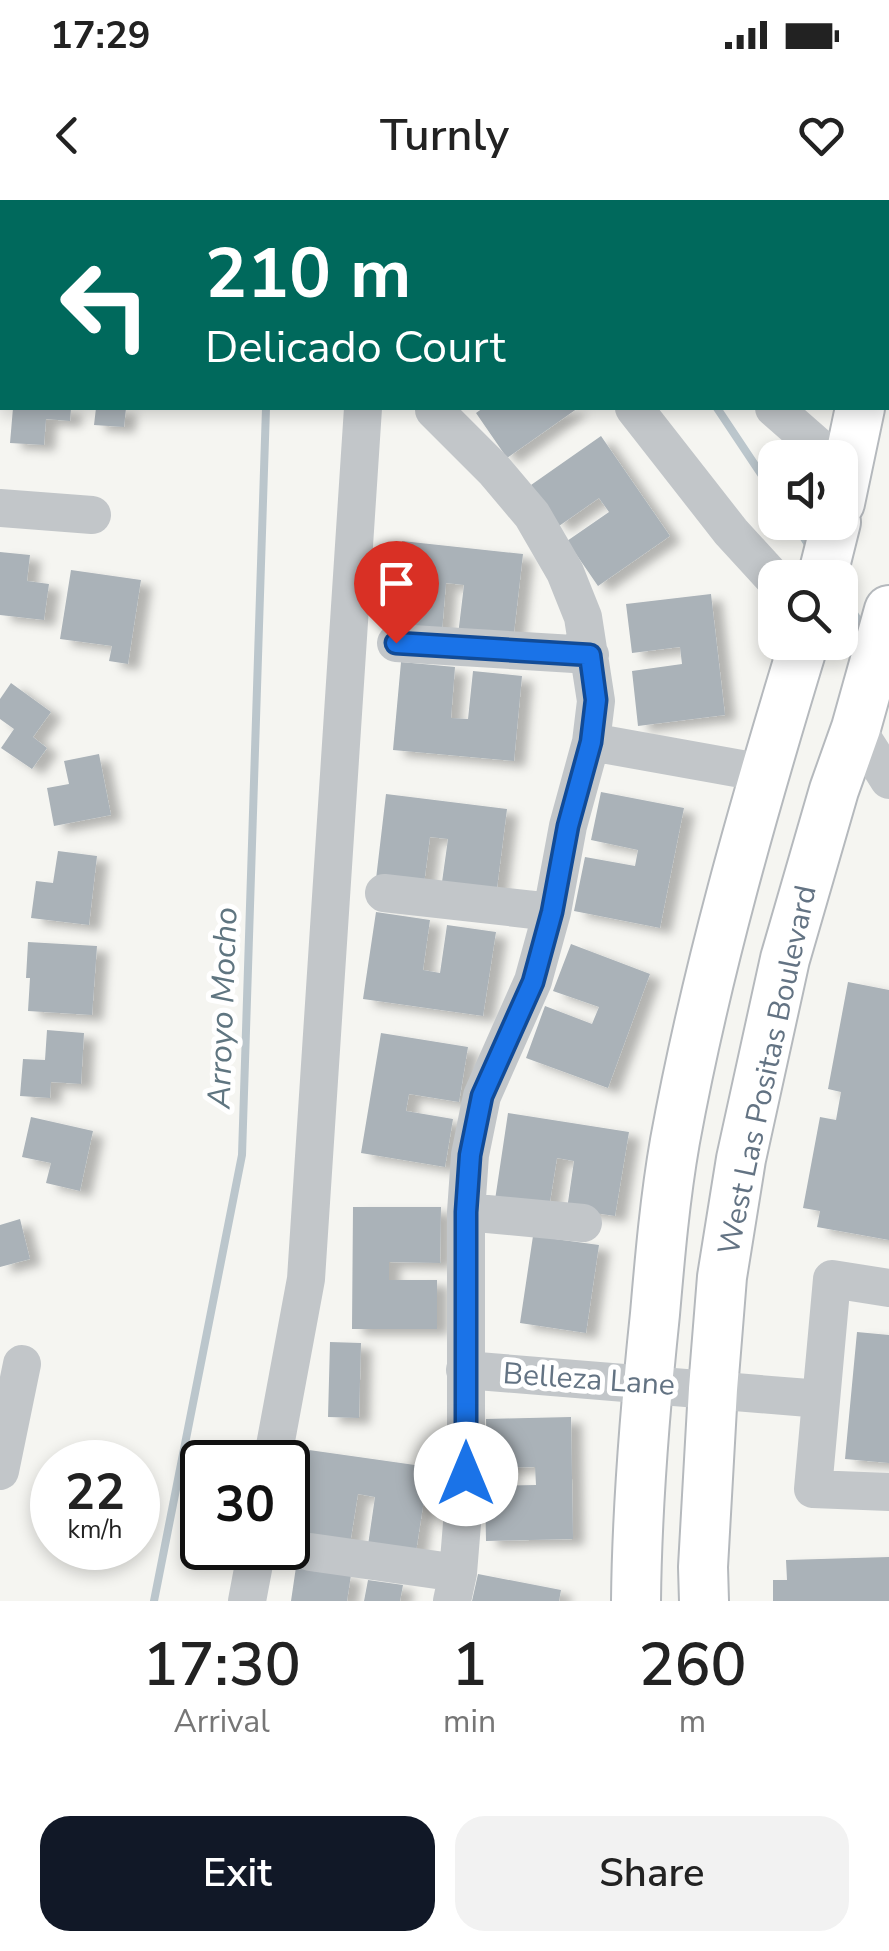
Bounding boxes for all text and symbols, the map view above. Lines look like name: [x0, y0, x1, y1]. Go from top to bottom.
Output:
text: 17:29: [50, 10, 151, 61]
text: Turnly: [380, 105, 509, 166]
icon: back: [40, 108, 95, 163]
icon: heart: [794, 108, 849, 163]
text: 210 m: [205, 226, 411, 322]
icon: left: [40, 240, 170, 370]
text: Delicado Court: [205, 317, 505, 378]
map controls: [758, 440, 858, 660]
button: sound: [758, 440, 858, 540]
pin: [354, 541, 439, 644]
icon: arrive: [369, 556, 424, 611]
button: search: [758, 560, 858, 660]
street label: West Las Positas Boulevard: [708, 882, 827, 1258]
water label: Arroyo Mocho: [197, 906, 248, 1111]
street label: Belleza Lane: [502, 1353, 676, 1406]
position arrow: [414, 1422, 518, 1526]
speed limit sign: 30: [180, 1440, 310, 1570]
text: 22: [65, 1458, 125, 1527]
text: km/h: [67, 1513, 123, 1547]
text: 17:30: [142, 1624, 301, 1706]
text: 1: [452, 1624, 488, 1706]
text: 260: [639, 1624, 747, 1706]
text: Arrival: [173, 1700, 270, 1743]
text: min: [443, 1700, 496, 1743]
text: m: [679, 1700, 706, 1743]
button: Exit: [40, 1816, 435, 1931]
button: Share: [455, 1816, 849, 1931]

